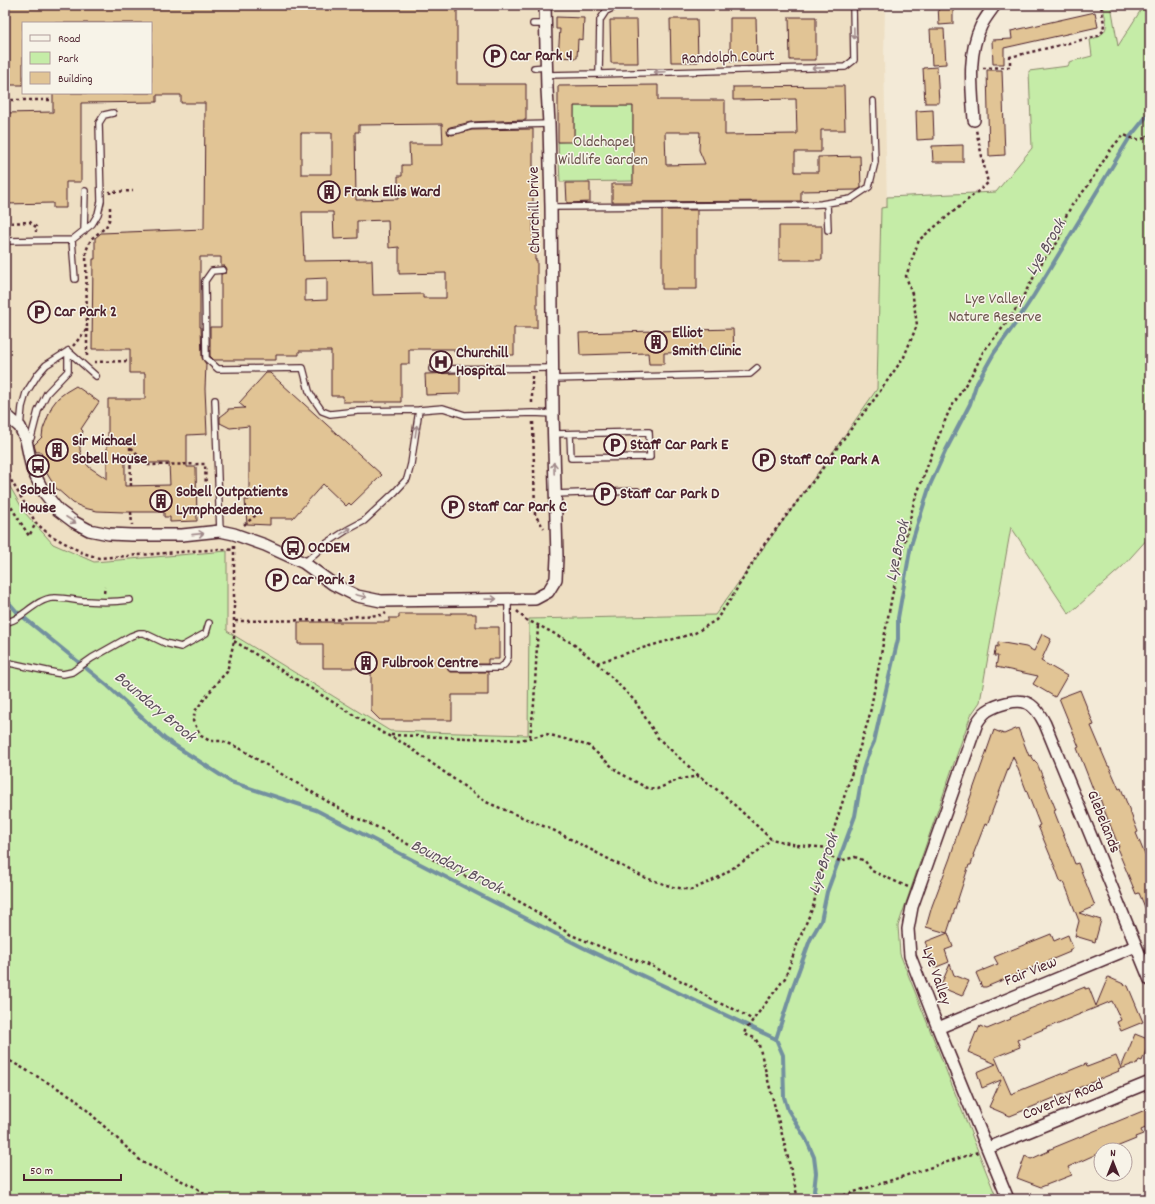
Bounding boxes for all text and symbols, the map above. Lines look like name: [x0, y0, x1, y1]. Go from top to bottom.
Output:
legend: [22, 22, 152, 94]
one-way arrow: [850, 26, 857, 39]
text: Road: [58, 31, 80, 48]
parking icon: Car Park 4: [482, 43, 508, 69]
place label: Car Park 4: [510, 45, 573, 68]
street label: Randolph Court: [681, 45, 775, 71]
text: Park: [58, 51, 79, 68]
one-way arrow: [812, 64, 825, 72]
one-way arrow: [654, 69, 667, 76]
text: Building: [58, 71, 93, 88]
park label: Oldchapel Wildlife Garden: [558, 131, 648, 172]
street label: Churchill Drive: [523, 166, 547, 254]
building icon: Frank Ellis Ward: [316, 179, 342, 205]
place label: Frank Ellis Ward: [344, 181, 441, 204]
water label: Lye Brook: [1021, 214, 1074, 281]
park label: Lye Valley Nature Reserve: [948, 288, 1042, 329]
parking icon: Car Park 2: [26, 299, 52, 325]
place label: Car Park 2: [54, 301, 117, 324]
place label: Elliot Smith Clinic: [672, 322, 742, 363]
building icon: Elliot Smith Clinic: [643, 329, 669, 355]
place label: Churchill Hospital: [456, 342, 509, 383]
hospital icon: Churchill Hospital: [428, 349, 454, 375]
one-way arrow: [412, 425, 420, 438]
place label: Sir Michael Sobell House: [72, 430, 147, 471]
parking icon: Staff Car Park E: [602, 432, 628, 458]
place label: Staff Car Park E: [630, 434, 729, 457]
building icon: Sir Michael Sobell House: [44, 437, 70, 463]
parking icon: Staff Car Park A: [751, 447, 777, 473]
place label: Staff Car Park A: [780, 449, 880, 472]
bus stop icon: Sobell House: [25, 453, 51, 479]
one-way arrow: [550, 462, 558, 475]
place label: Sobell House: [20, 479, 56, 520]
place label: Sobell Outpatients Lymphoedema: [176, 481, 288, 522]
parking icon: Staff Car Park D: [592, 481, 618, 507]
place label: Staff Car Park D: [620, 483, 720, 506]
building icon: Sobell Outpatients Lymphoedema: [148, 488, 174, 514]
parking icon: Staff Car Park C: [440, 494, 466, 520]
place label: Staff Car Park C: [468, 496, 567, 519]
one-way arrow: [66, 515, 77, 524]
water label: Lye Brook: [880, 516, 918, 584]
one-way arrow: [340, 526, 352, 534]
one-way arrow: [191, 530, 204, 537]
bus stop icon: OCDEM: [280, 535, 306, 561]
place label: OCDEM: [308, 537, 350, 560]
parking icon: Car Park 3: [264, 567, 290, 593]
place label: Car Park 3: [292, 569, 355, 592]
one-way arrow: [354, 593, 367, 601]
one-way arrow: [484, 595, 497, 603]
building icon: Fulbrook Centre: [353, 650, 379, 676]
place label: Fulbrook Centre: [382, 652, 478, 675]
water label: Boundary Brook: [108, 667, 202, 751]
street label: Glebelands: [1080, 787, 1126, 857]
water label: Lye Brook: [804, 829, 847, 897]
water label: Boundary Brook: [406, 835, 508, 902]
street label: Lye Valley: [915, 944, 957, 1009]
street label: Fair View: [1001, 951, 1061, 993]
street label: Coverley Road: [1019, 1073, 1107, 1127]
north arrow: [1093, 1142, 1133, 1182]
text: N: [1110, 1146, 1116, 1162]
scale bar: [24, 1156, 121, 1182]
text: 50 m: [30, 1163, 53, 1180]

